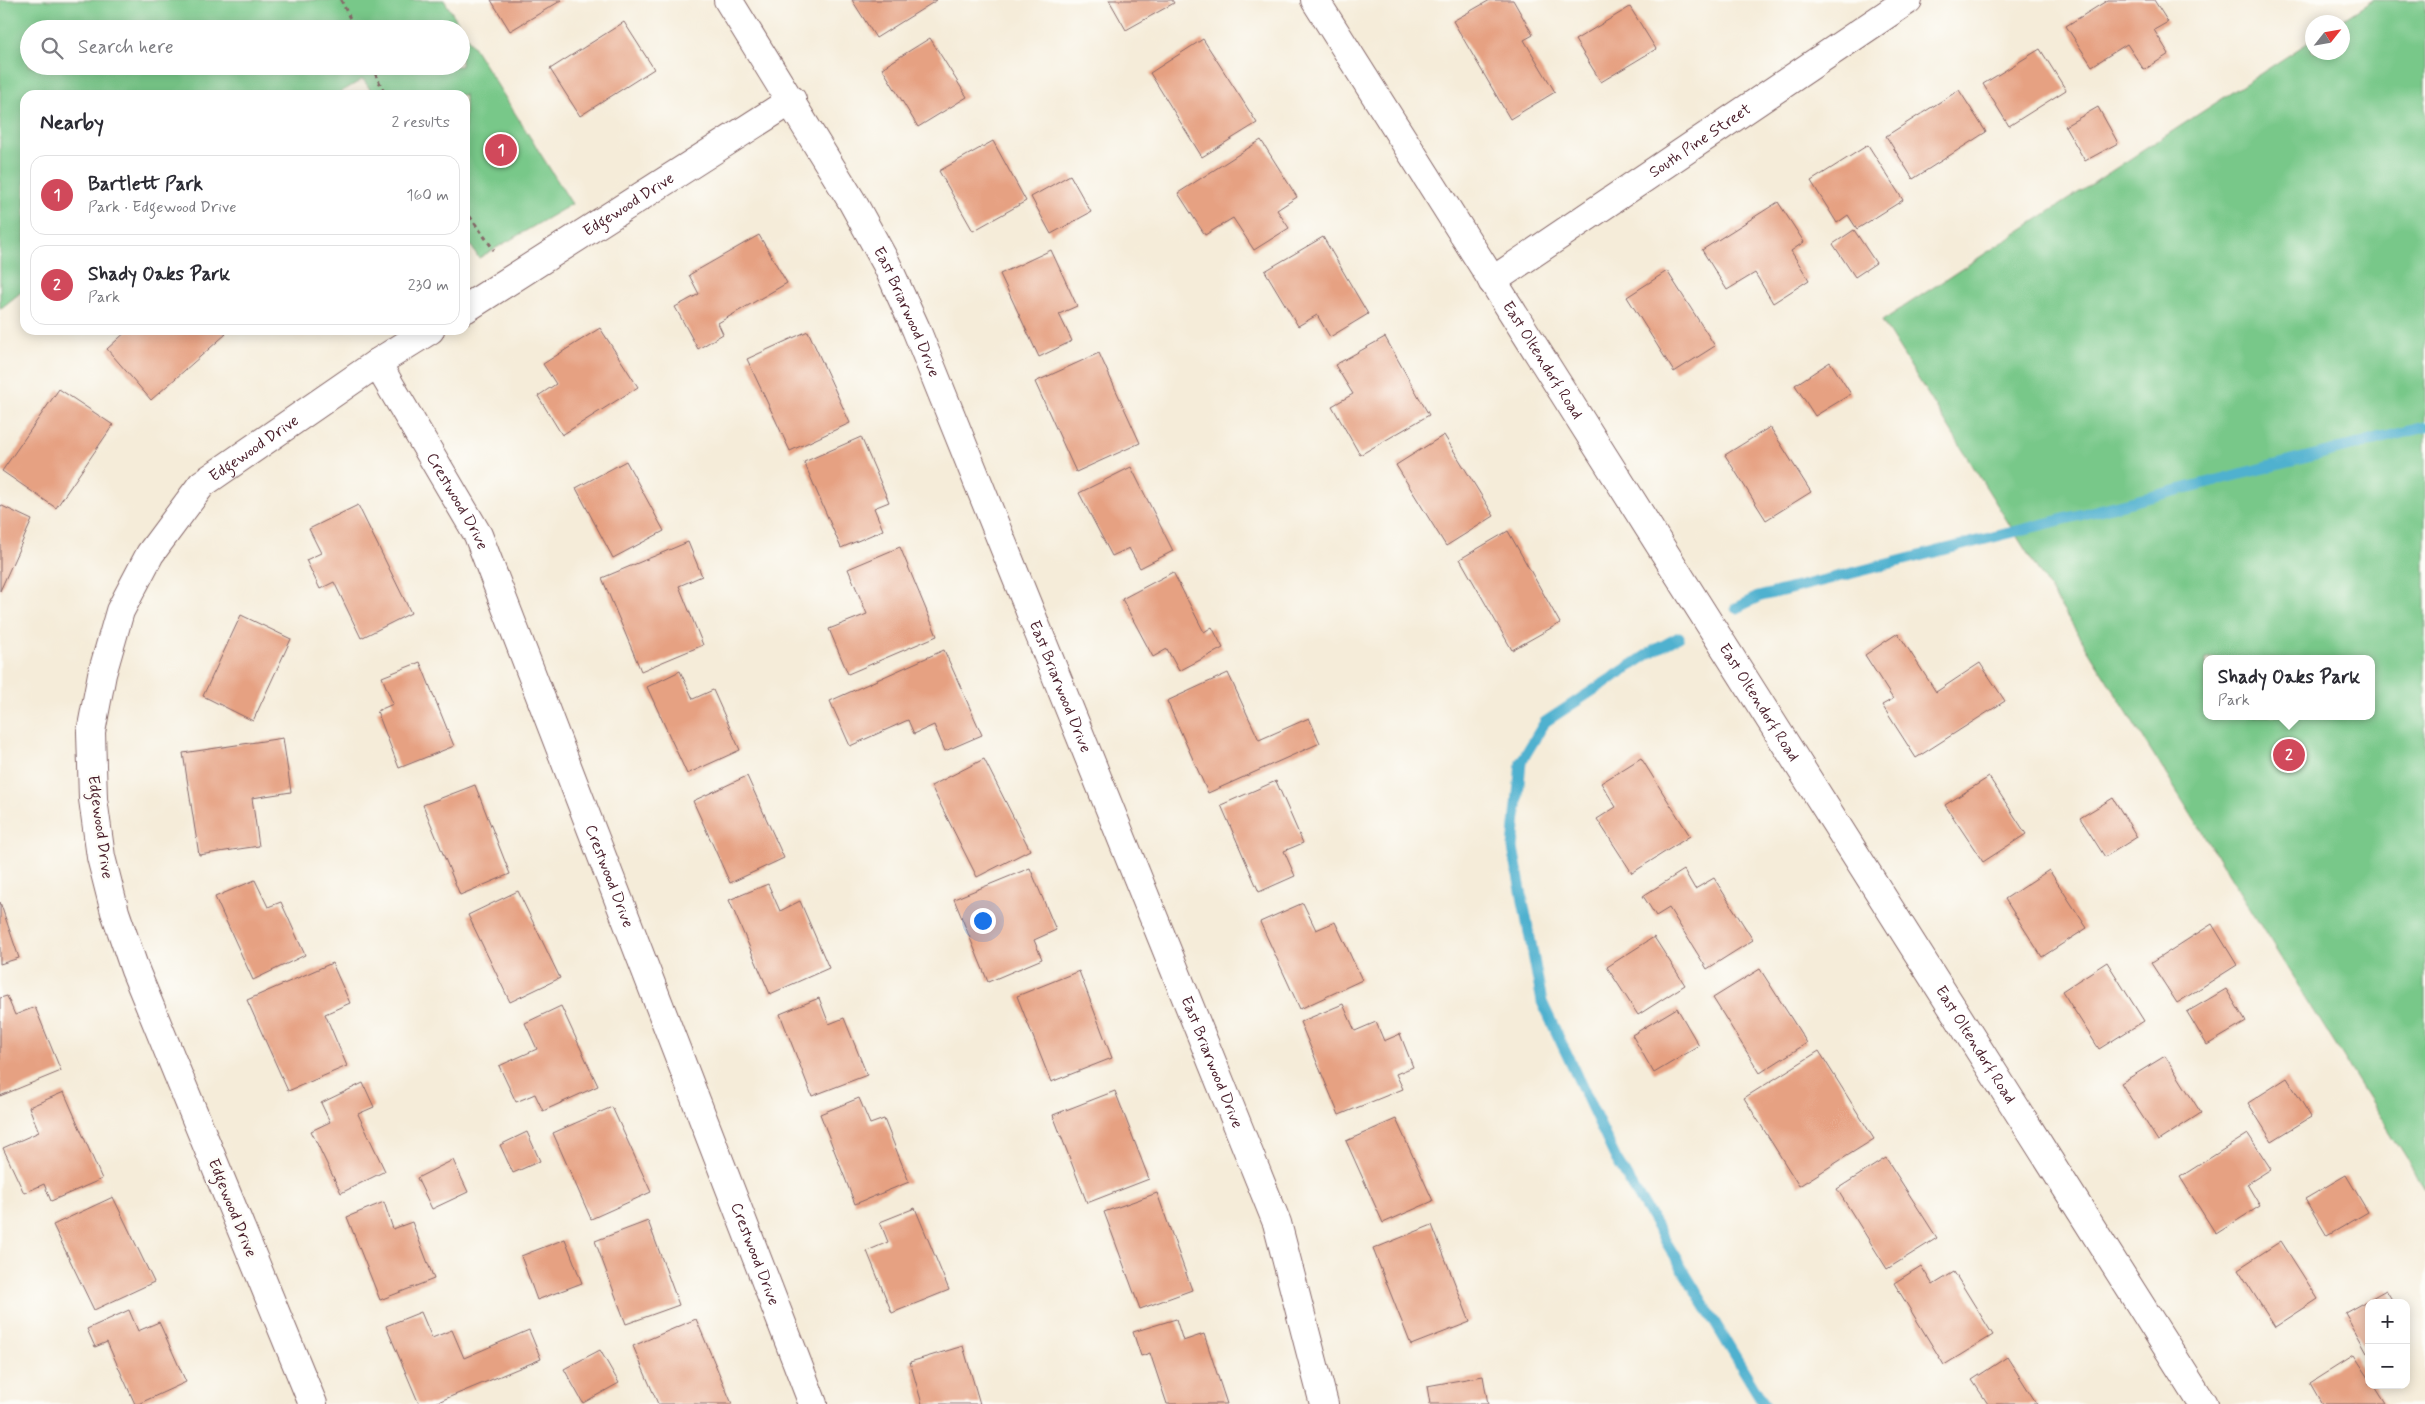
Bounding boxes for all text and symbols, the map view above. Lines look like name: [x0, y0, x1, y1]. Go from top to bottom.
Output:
north arrow: [2305, 15, 2350, 60]
search box: [20, 20, 470, 75]
icon: search: [38, 34, 66, 62]
text: Search here: [78, 35, 174, 60]
street label: South Pine Street: [1645, 98, 1756, 183]
text: Nearby: [40, 109, 104, 137]
text: 2 results: [392, 112, 450, 133]
pin: 1: [485, 131, 517, 169]
street label: Edgewood Drive: [579, 168, 678, 242]
text: Bartlett Park: [88, 172, 203, 197]
text: 1: [53, 185, 61, 206]
text: 160 m: [406, 185, 449, 206]
text: Park · Edgewood Drive: [88, 197, 237, 218]
street label: East Briarwood Drive: [868, 243, 945, 380]
text: Shady Oaks Park: [88, 262, 230, 287]
text: 2: [53, 275, 61, 296]
text: 230 m: [408, 275, 449, 296]
text: Park: [88, 287, 120, 308]
street label: East Oltendorf Road: [1498, 297, 1588, 423]
street label: Edgewood Drive: [205, 410, 303, 486]
street label: Crestwood Drive: [421, 449, 493, 553]
street label: East Briarwood Drive: [1024, 617, 1097, 756]
street label: East Oltendorf Road: [1714, 639, 1804, 765]
popup: [2203, 655, 2375, 720]
text: Shady Oaks Park: [2218, 665, 2360, 690]
text: Park: [2218, 690, 2250, 711]
pin: 2: [2273, 736, 2305, 774]
street label: Edgewood Drive: [81, 774, 118, 880]
street label: Crestwood Drive: [580, 821, 639, 931]
your location: [970, 908, 996, 934]
street label: East Oltendorf Road: [1931, 982, 2021, 1108]
street label: East Briarwood Drive: [1176, 993, 1248, 1131]
street label: Edgewood Drive: [202, 1156, 261, 1261]
street label: Crestwood Drive: [726, 1199, 785, 1309]
map controls: [2365, 1299, 2410, 1389]
button: +: [2365, 1299, 2410, 1344]
button: −: [2365, 1344, 2410, 1389]

